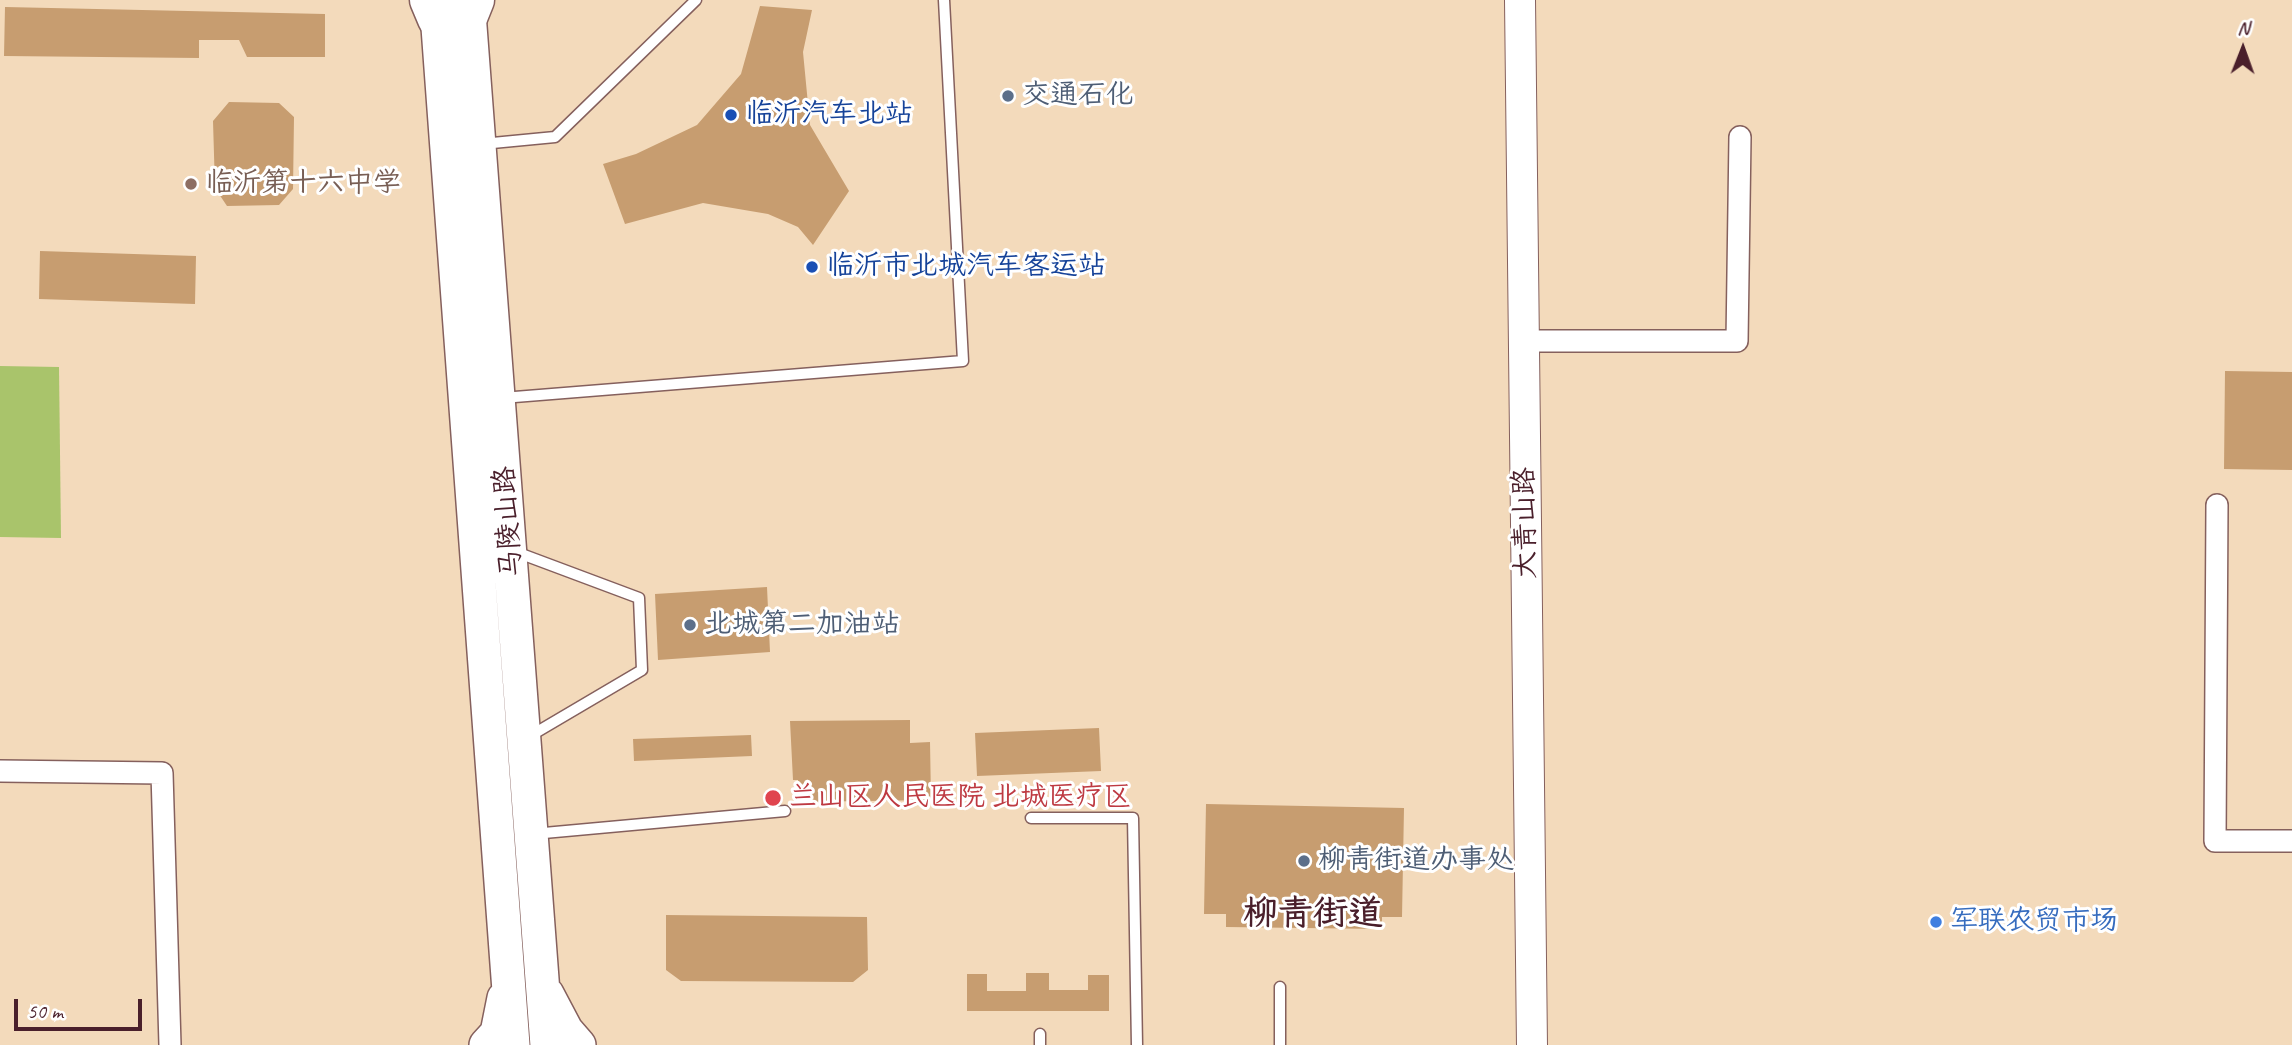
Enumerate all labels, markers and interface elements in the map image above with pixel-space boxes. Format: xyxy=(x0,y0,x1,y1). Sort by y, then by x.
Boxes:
north arrow xyxy=(2208,14,2278,84)
text: N xyxy=(2237,16,2249,40)
place label: 交通石化 xyxy=(1022,79,1134,113)
marker: 交通石化 xyxy=(1000,88,1016,104)
place label: 临沂汽车北站 xyxy=(745,98,913,132)
marker: 临沂汽车北站 xyxy=(723,107,739,123)
place label: 临沂第十六中学 xyxy=(205,167,401,201)
marker: 临沂第十六中学 xyxy=(183,176,199,192)
place label: 临沂市北城汽车客运站 xyxy=(826,250,1106,284)
marker: 临沂市北城汽车客运站 xyxy=(804,259,820,275)
street label: 马陵山路 xyxy=(488,465,530,579)
street label: 大青山路 xyxy=(1508,467,1544,579)
place label: 北城第二加油站 xyxy=(704,608,900,642)
marker: 北城第二加油站 xyxy=(682,617,698,633)
place label: 兰山区人民医院 北城医疗区 xyxy=(789,781,1132,815)
marker: 兰山区人民医院 北城医疗区 xyxy=(763,788,783,808)
place label: 柳青街道办事处 xyxy=(1318,844,1514,878)
marker: 柳青街道办事处 xyxy=(1296,853,1312,869)
district label: 柳青街道 xyxy=(1243,894,1383,936)
place label: 军联农贸市场 xyxy=(1950,905,2118,939)
marker: 军联农贸市场 xyxy=(1928,914,1944,930)
scale bar xyxy=(18,986,145,1030)
text: 50 m xyxy=(27,998,63,1024)

